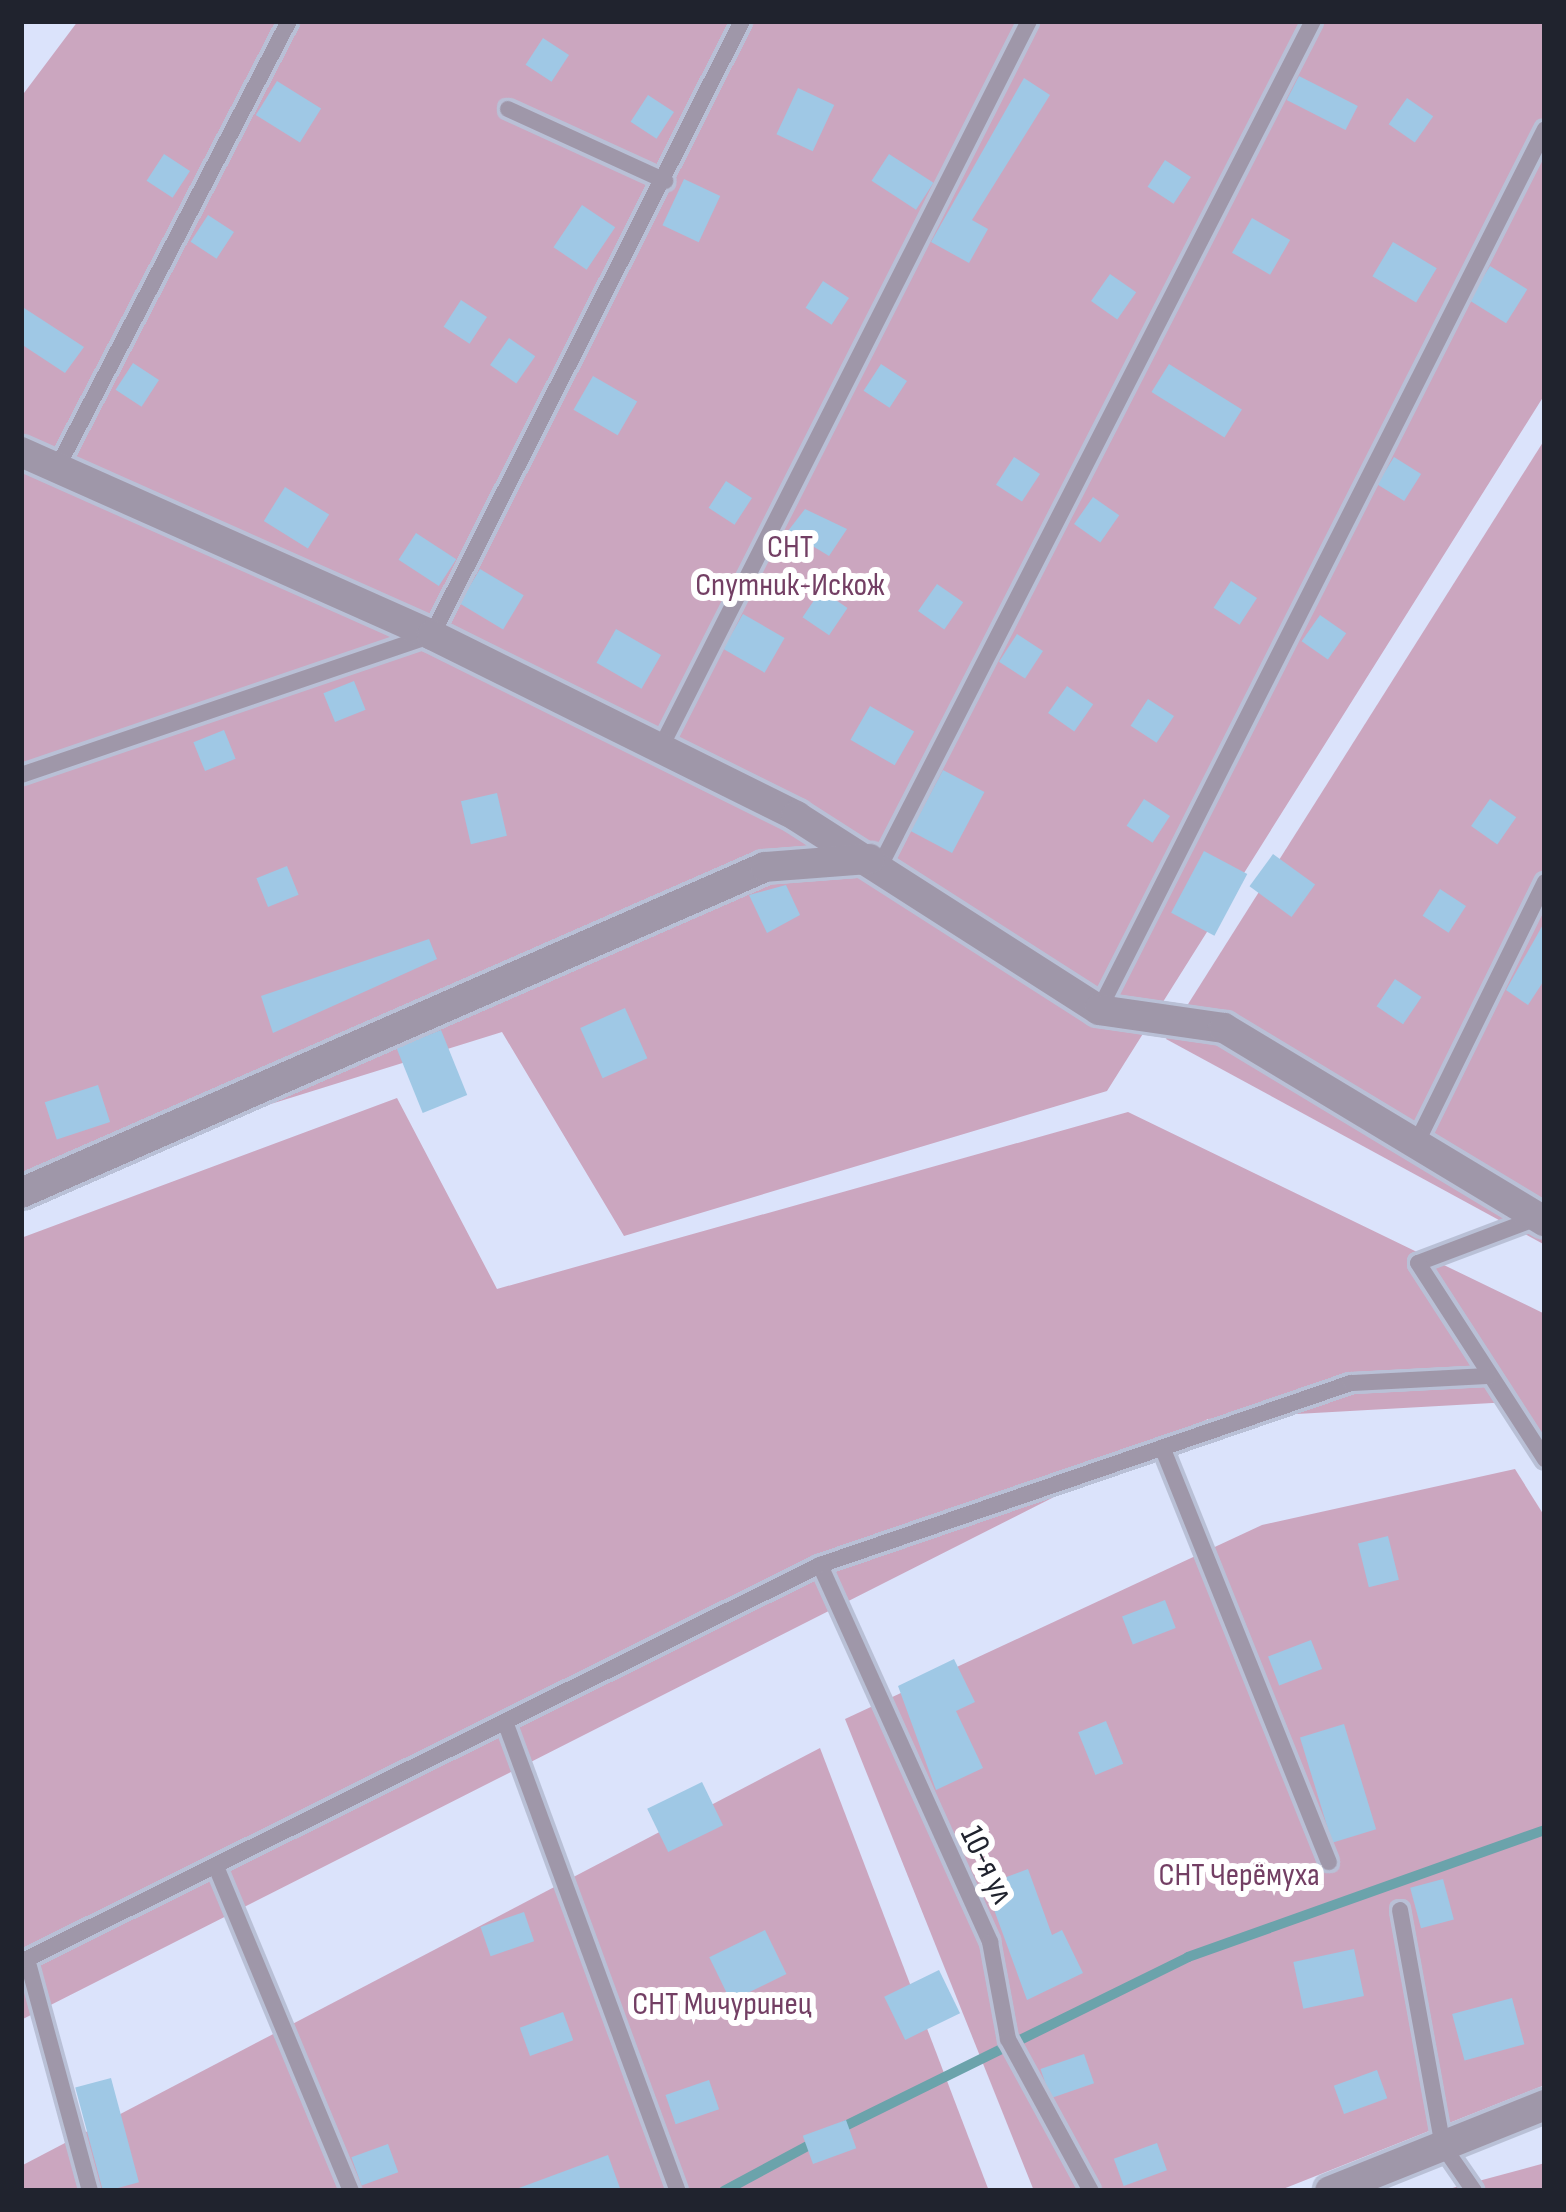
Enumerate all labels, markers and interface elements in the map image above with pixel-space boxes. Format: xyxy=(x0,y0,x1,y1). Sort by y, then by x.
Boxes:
park label: СНТ Спутник-Искож xyxy=(695,528,885,606)
street label: 10-я ул xyxy=(951,1820,1021,1910)
park label: СНТ Черёмуха xyxy=(1158,1856,1320,1896)
park label: СНТ Мичуринец xyxy=(632,1985,812,2025)

